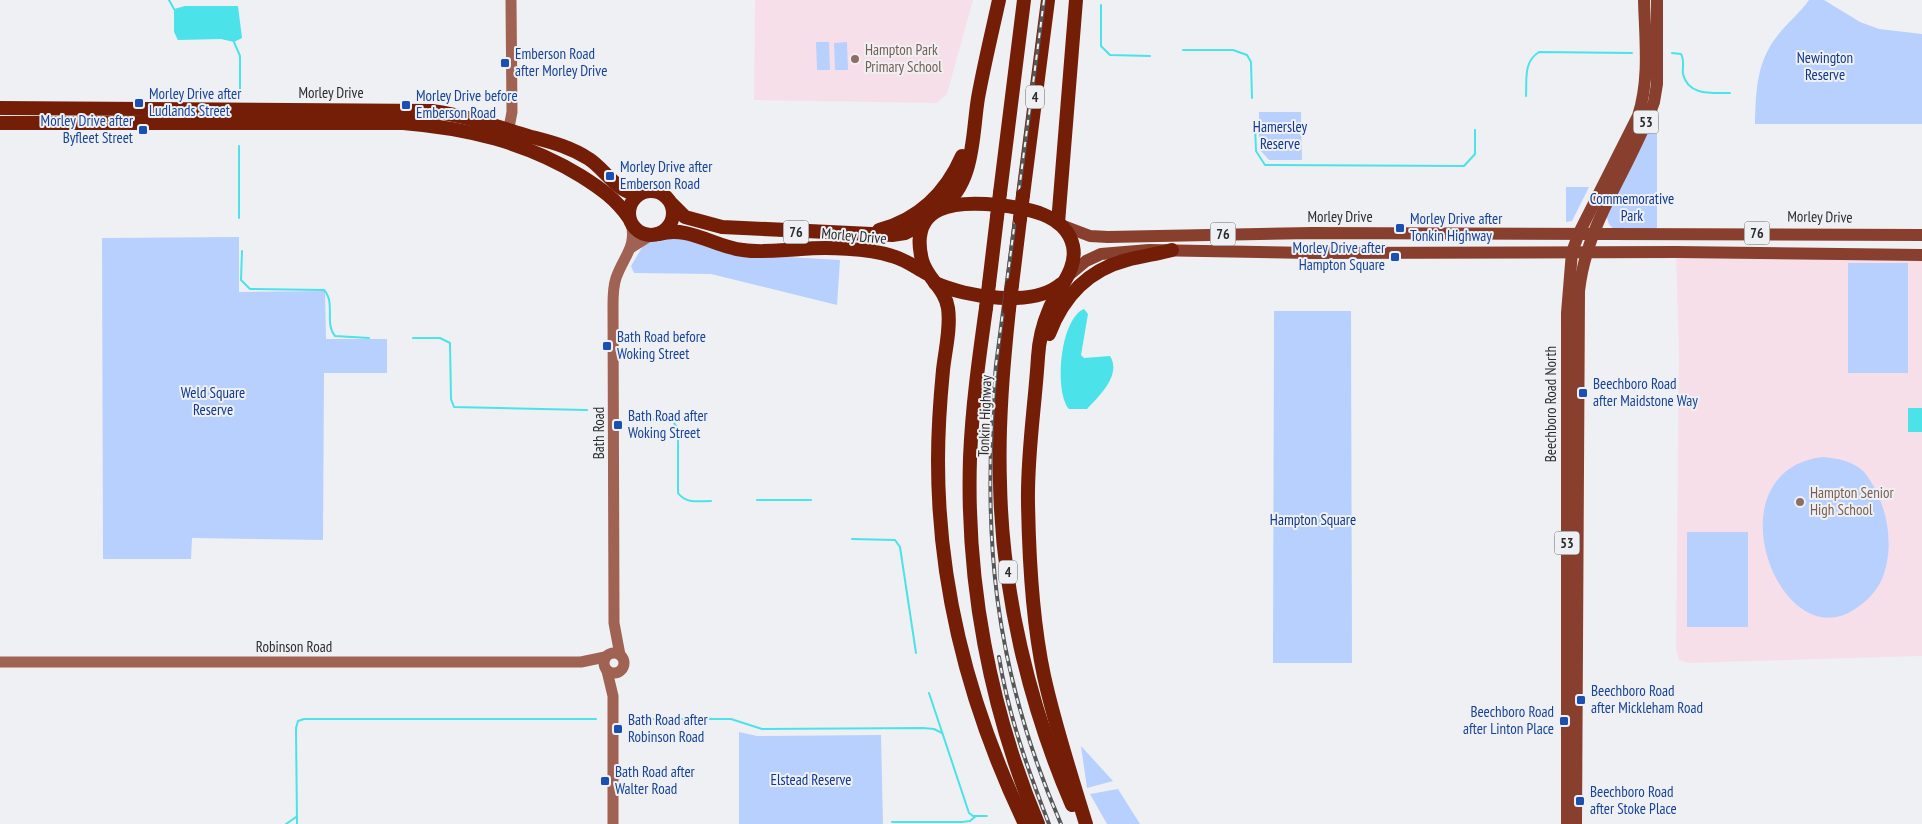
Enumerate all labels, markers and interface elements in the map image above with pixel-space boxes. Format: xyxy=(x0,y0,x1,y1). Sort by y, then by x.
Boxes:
place label: Hampton Park Primary School xyxy=(865,40,942,76)
place label: Emberson Road after Morley Drive xyxy=(515,44,607,80)
park label: Newington Reserve xyxy=(1797,48,1853,84)
marker: Hampton Park Primary School xyxy=(849,53,861,65)
marker: Emberson Road after Morley Drive xyxy=(499,57,511,69)
street label: Morley Drive xyxy=(298,83,364,102)
place label: Morley Drive after Ludlands Street xyxy=(149,84,242,120)
road number: 4 xyxy=(1026,85,1044,108)
place label: Morley Drive before Emberson Road xyxy=(416,86,518,122)
marker: Morley Drive after Ludlands Street xyxy=(133,97,145,109)
marker: Morley Drive before Emberson Road xyxy=(400,99,412,111)
road number: 53 xyxy=(1634,110,1658,134)
place label: Morley Drive after Byfleet Street xyxy=(41,111,134,147)
park label: Hamersley Reserve xyxy=(1253,117,1307,153)
marker: Morley Drive after Byfleet Street xyxy=(137,124,149,136)
place label: Morley Drive after Emberson Road xyxy=(620,157,713,193)
marker: Morley Drive after Emberson Road xyxy=(604,170,616,182)
park label: Commemorative Park xyxy=(1590,189,1674,225)
street label: Morley Drive xyxy=(1787,206,1853,227)
street label: Morley Drive xyxy=(1307,207,1373,226)
place label: Morley Drive after Tonkin Highway xyxy=(1410,209,1503,245)
road number: 76 xyxy=(784,220,808,243)
road number: 76 xyxy=(1210,222,1236,245)
marker: Morley Drive after Tonkin Highway xyxy=(1394,222,1406,234)
road number: 76 xyxy=(1744,222,1770,244)
street label: Morley Drive xyxy=(821,223,887,248)
place label: Morley Drive after Hampton Square xyxy=(1293,238,1386,274)
marker: Morley Drive after Hampton Square xyxy=(1389,251,1401,263)
place label: Bath Road before Woking Street xyxy=(617,327,706,363)
marker: Bath Road before Woking Street xyxy=(601,340,613,352)
street label: Beechboro Road North xyxy=(1541,346,1560,462)
street label: Tonkin Highway xyxy=(974,374,995,457)
place label: Beechboro Road after Maidstone Way xyxy=(1593,374,1698,410)
park label: Weld Square Reserve xyxy=(181,383,245,419)
marker: Beechboro Road after Maidstone Way xyxy=(1577,387,1589,399)
place label: Bath Road after Woking Street xyxy=(628,406,709,442)
street label: Bath Road xyxy=(589,407,608,459)
marker: Bath Road after Woking Street xyxy=(612,419,624,431)
place label: Hampton Senior High School xyxy=(1810,483,1895,519)
marker: Hampton Senior High School xyxy=(1794,496,1806,508)
park label: Hampton Square xyxy=(1270,510,1356,529)
road number: 53 xyxy=(1554,532,1580,554)
road number: 4 xyxy=(999,560,1017,584)
street label: Robinson Road xyxy=(256,637,332,656)
place label: Beechboro Road after Mickleham Road xyxy=(1591,681,1703,717)
marker: Beechboro Road after Mickleham Road xyxy=(1575,694,1587,706)
place label: Beechboro Road after Linton Place xyxy=(1463,702,1554,738)
place label: Bath Road after Robinson Road xyxy=(628,710,709,746)
marker: Beechboro Road after Linton Place xyxy=(1558,715,1570,727)
marker: Bath Road after Robinson Road xyxy=(612,723,624,735)
place label: Bath Road after Walter Road xyxy=(615,762,696,798)
park label: Elstead Reserve xyxy=(770,770,852,789)
marker: Bath Road after Walter Road xyxy=(599,775,611,787)
place label: Beechboro Road after Stoke Place xyxy=(1590,782,1677,818)
marker: Beechboro Road after Stoke Place xyxy=(1574,795,1586,807)

